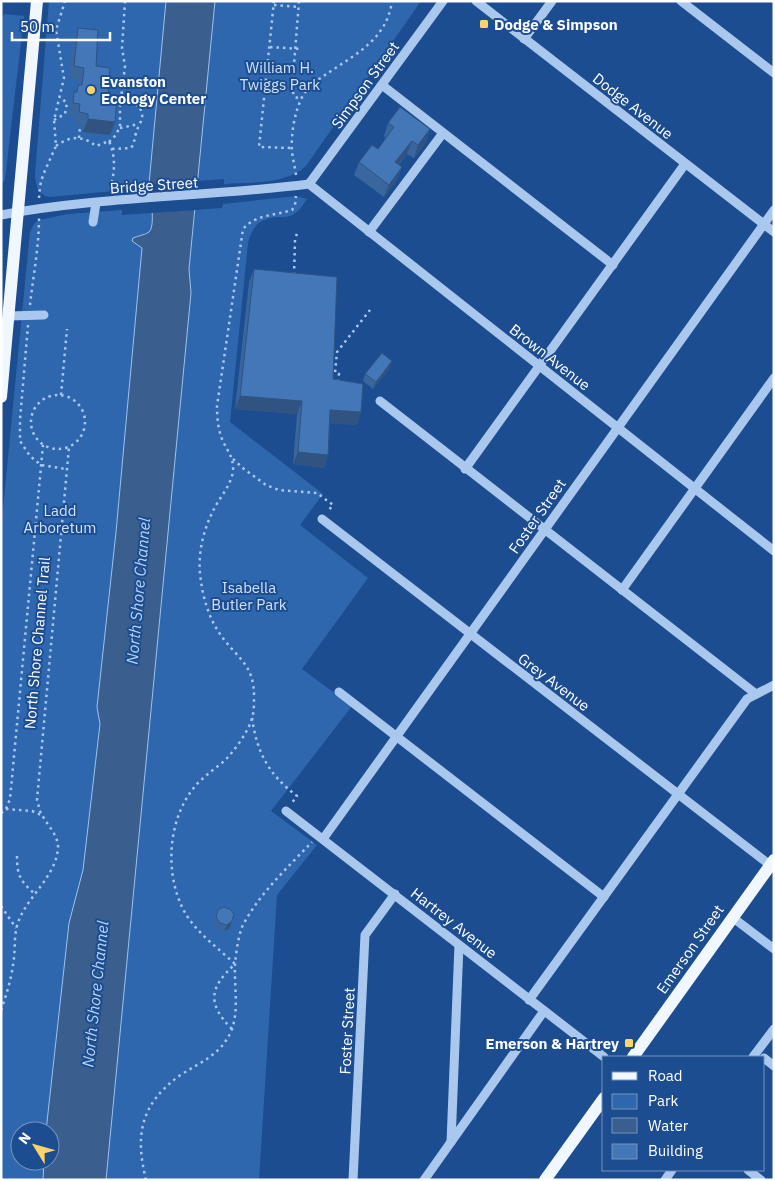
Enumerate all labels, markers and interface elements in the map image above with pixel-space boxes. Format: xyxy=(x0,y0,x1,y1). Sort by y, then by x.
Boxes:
scale bar xyxy=(12,10,110,42)
place label: Dodge & Simpson xyxy=(494,15,618,34)
text: 50 m xyxy=(20,17,55,36)
marker: Dodge & Simpson xyxy=(478,18,490,30)
street label: Simpson Street xyxy=(327,38,403,132)
park label: William H. Twiggs Park xyxy=(240,58,320,94)
street label: Dodge Avenue xyxy=(589,69,677,143)
place label: Evanston Ecology Center xyxy=(101,72,206,108)
marker: Evanston Ecology Center xyxy=(85,84,97,96)
street label: Bridge Street xyxy=(109,172,199,198)
street label: Brown Avenue xyxy=(506,320,594,394)
street label: Foster Street xyxy=(504,475,570,557)
park label: Ladd Arboretum xyxy=(24,501,96,537)
water label: North Shore Channel xyxy=(122,516,154,665)
street label: North Shore Channel Trail xyxy=(20,556,54,730)
park label: Isabella Butler Park xyxy=(211,578,287,614)
street label: Grey Avenue xyxy=(514,649,594,715)
street label: Hartrey Avenue xyxy=(407,883,501,963)
street label: Emerson Street xyxy=(652,901,728,997)
water label: North Shore Channel xyxy=(77,919,113,1068)
street label: Foster Street xyxy=(335,987,359,1075)
place label: Emerson & Hartrey xyxy=(486,1034,619,1053)
marker: Emerson & Hartrey xyxy=(623,1037,635,1049)
legend xyxy=(602,1056,765,1171)
text: Road xyxy=(648,1066,683,1085)
text: Park xyxy=(648,1091,678,1110)
text: Water xyxy=(648,1116,689,1135)
north arrow xyxy=(10,1121,60,1171)
text: N xyxy=(14,1129,35,1148)
text: Building xyxy=(648,1141,703,1160)

